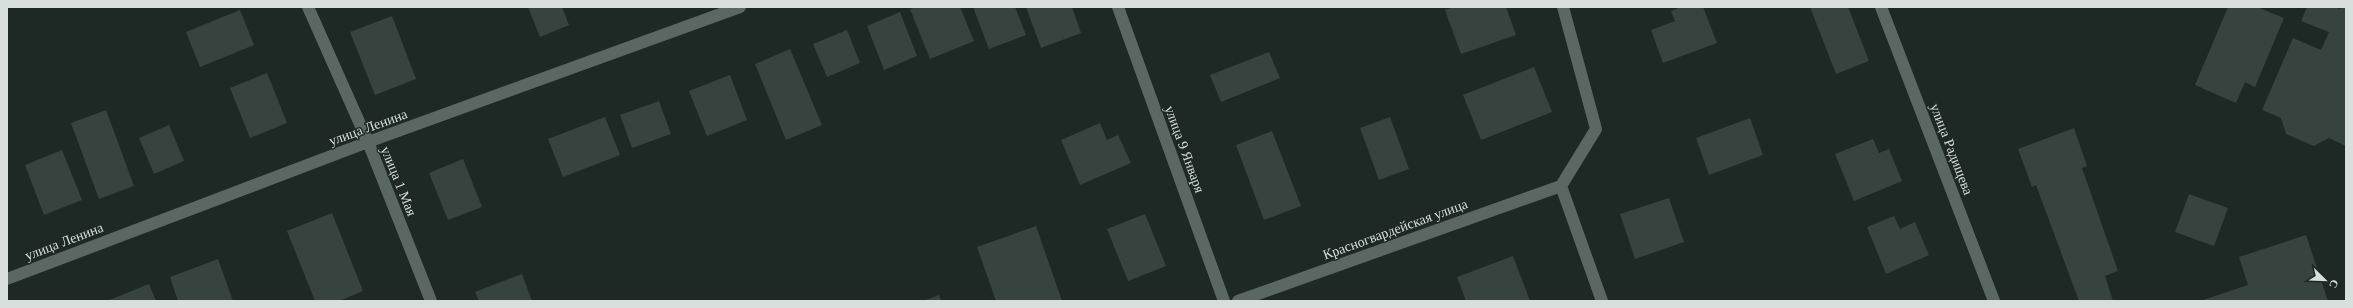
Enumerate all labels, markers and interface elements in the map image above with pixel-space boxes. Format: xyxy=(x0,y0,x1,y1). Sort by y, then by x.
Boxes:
street label: улица Радищева xyxy=(1927,102,1976,198)
street label: улица 9 Января xyxy=(1162,104,1207,195)
street label: улица Ленина xyxy=(327,106,410,149)
street label: улица 1 Мая xyxy=(378,144,419,219)
street label: Красногвардейская улица xyxy=(1321,196,1470,263)
street label: улица Ленина xyxy=(23,219,106,263)
north arrow xyxy=(2305,260,2345,300)
text: С xyxy=(2327,278,2341,290)

